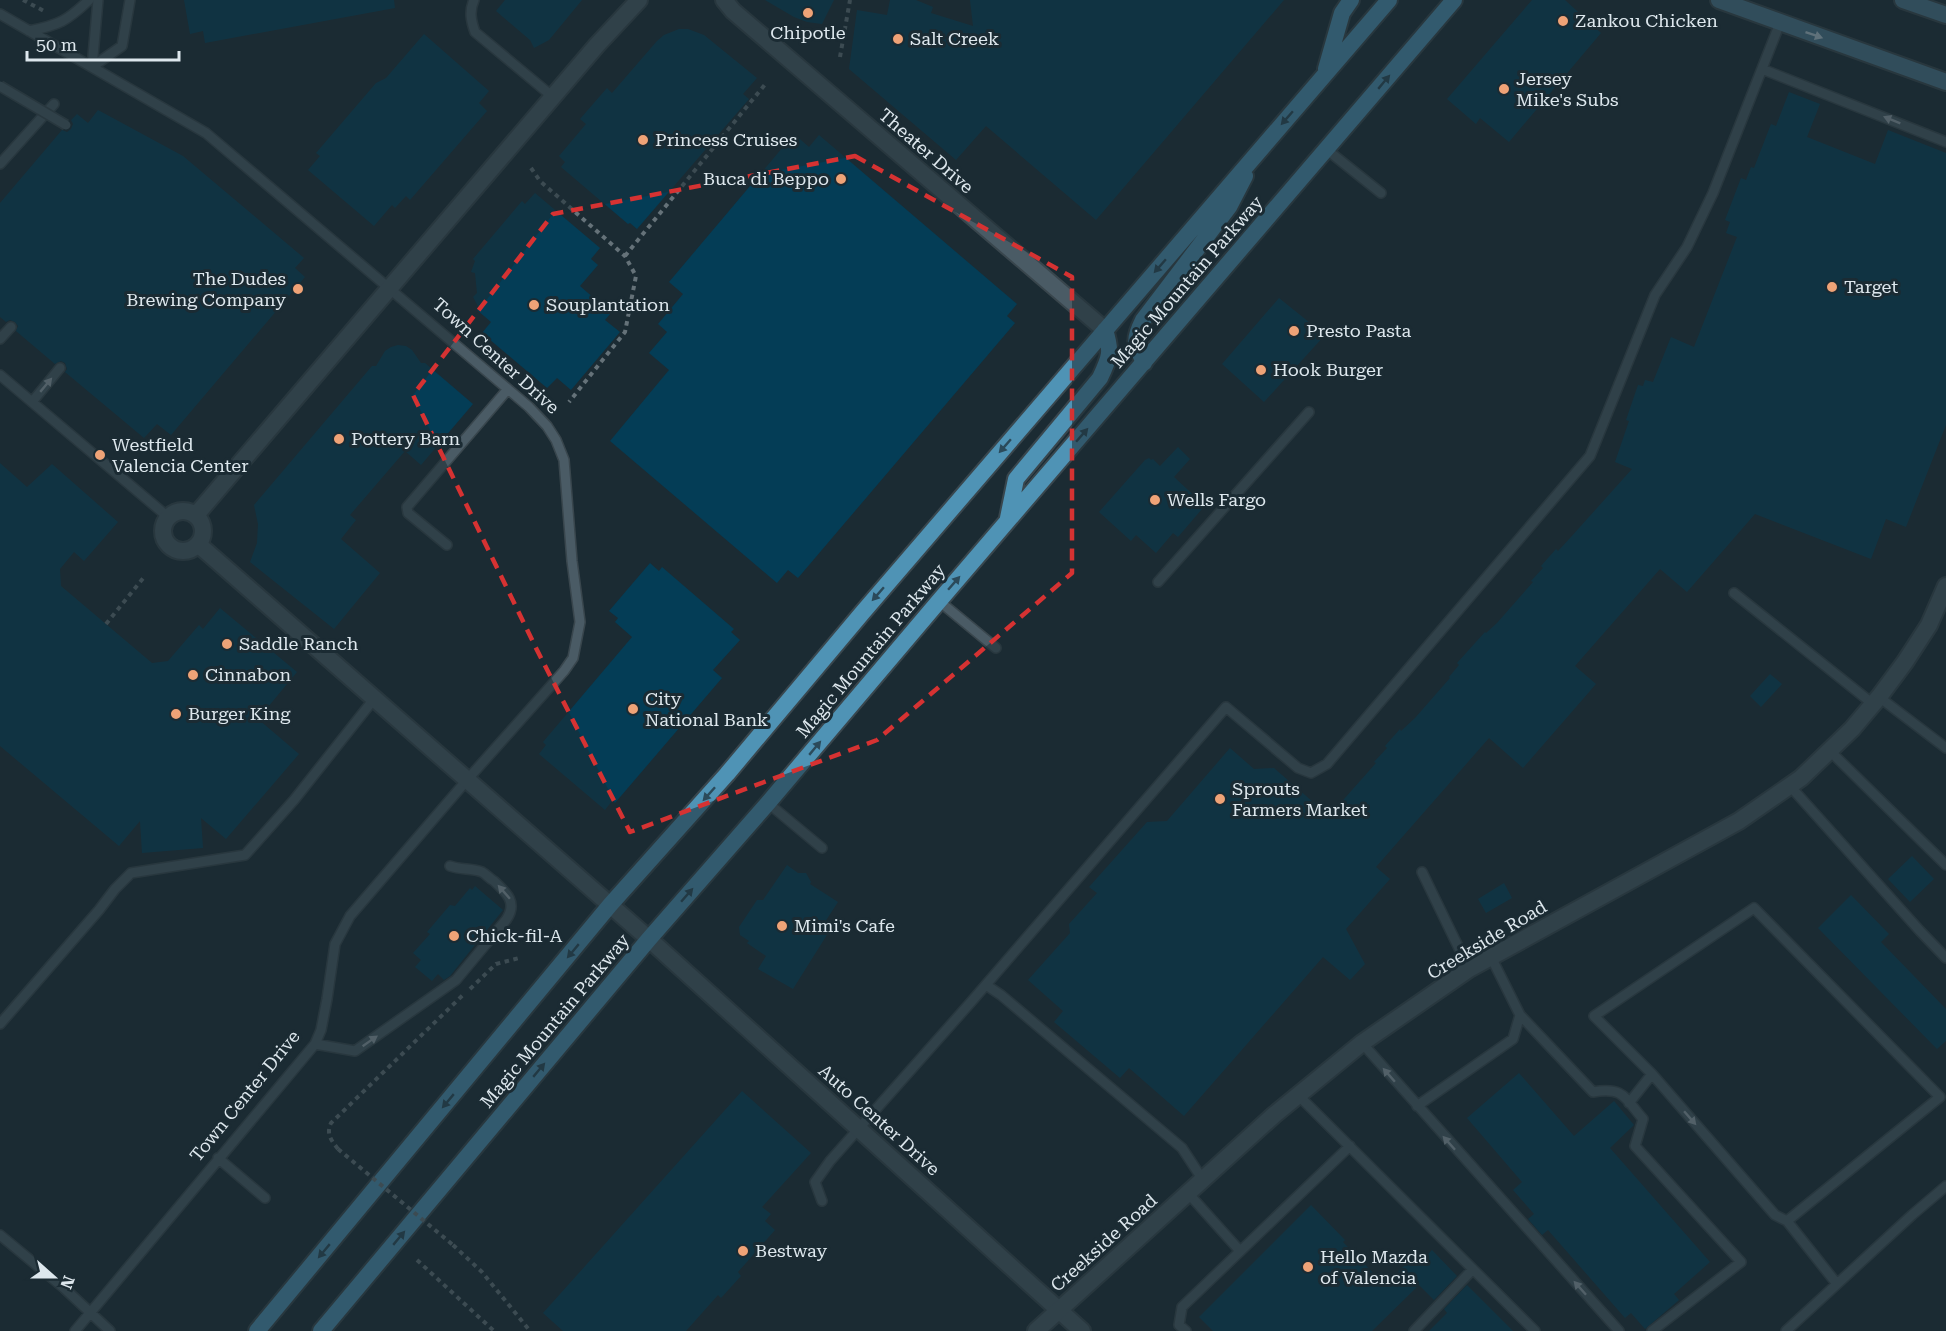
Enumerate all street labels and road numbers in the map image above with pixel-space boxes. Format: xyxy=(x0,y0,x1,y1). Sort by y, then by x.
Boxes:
street label: Theater Drive xyxy=(875,104,978,197)
street label: Magic Mountain Parkway xyxy=(1106,191,1267,372)
street label: Town Center Drive xyxy=(429,293,564,418)
street label: Magic Mountain Parkway xyxy=(792,559,950,742)
street label: Creekside Road xyxy=(1423,895,1551,983)
street label: Magic Mountain Parkway xyxy=(476,929,634,1112)
street label: Town Center Drive xyxy=(185,1026,304,1165)
street label: Auto Center Drive xyxy=(814,1060,944,1180)
street label: Creekside Road xyxy=(1046,1189,1161,1296)

